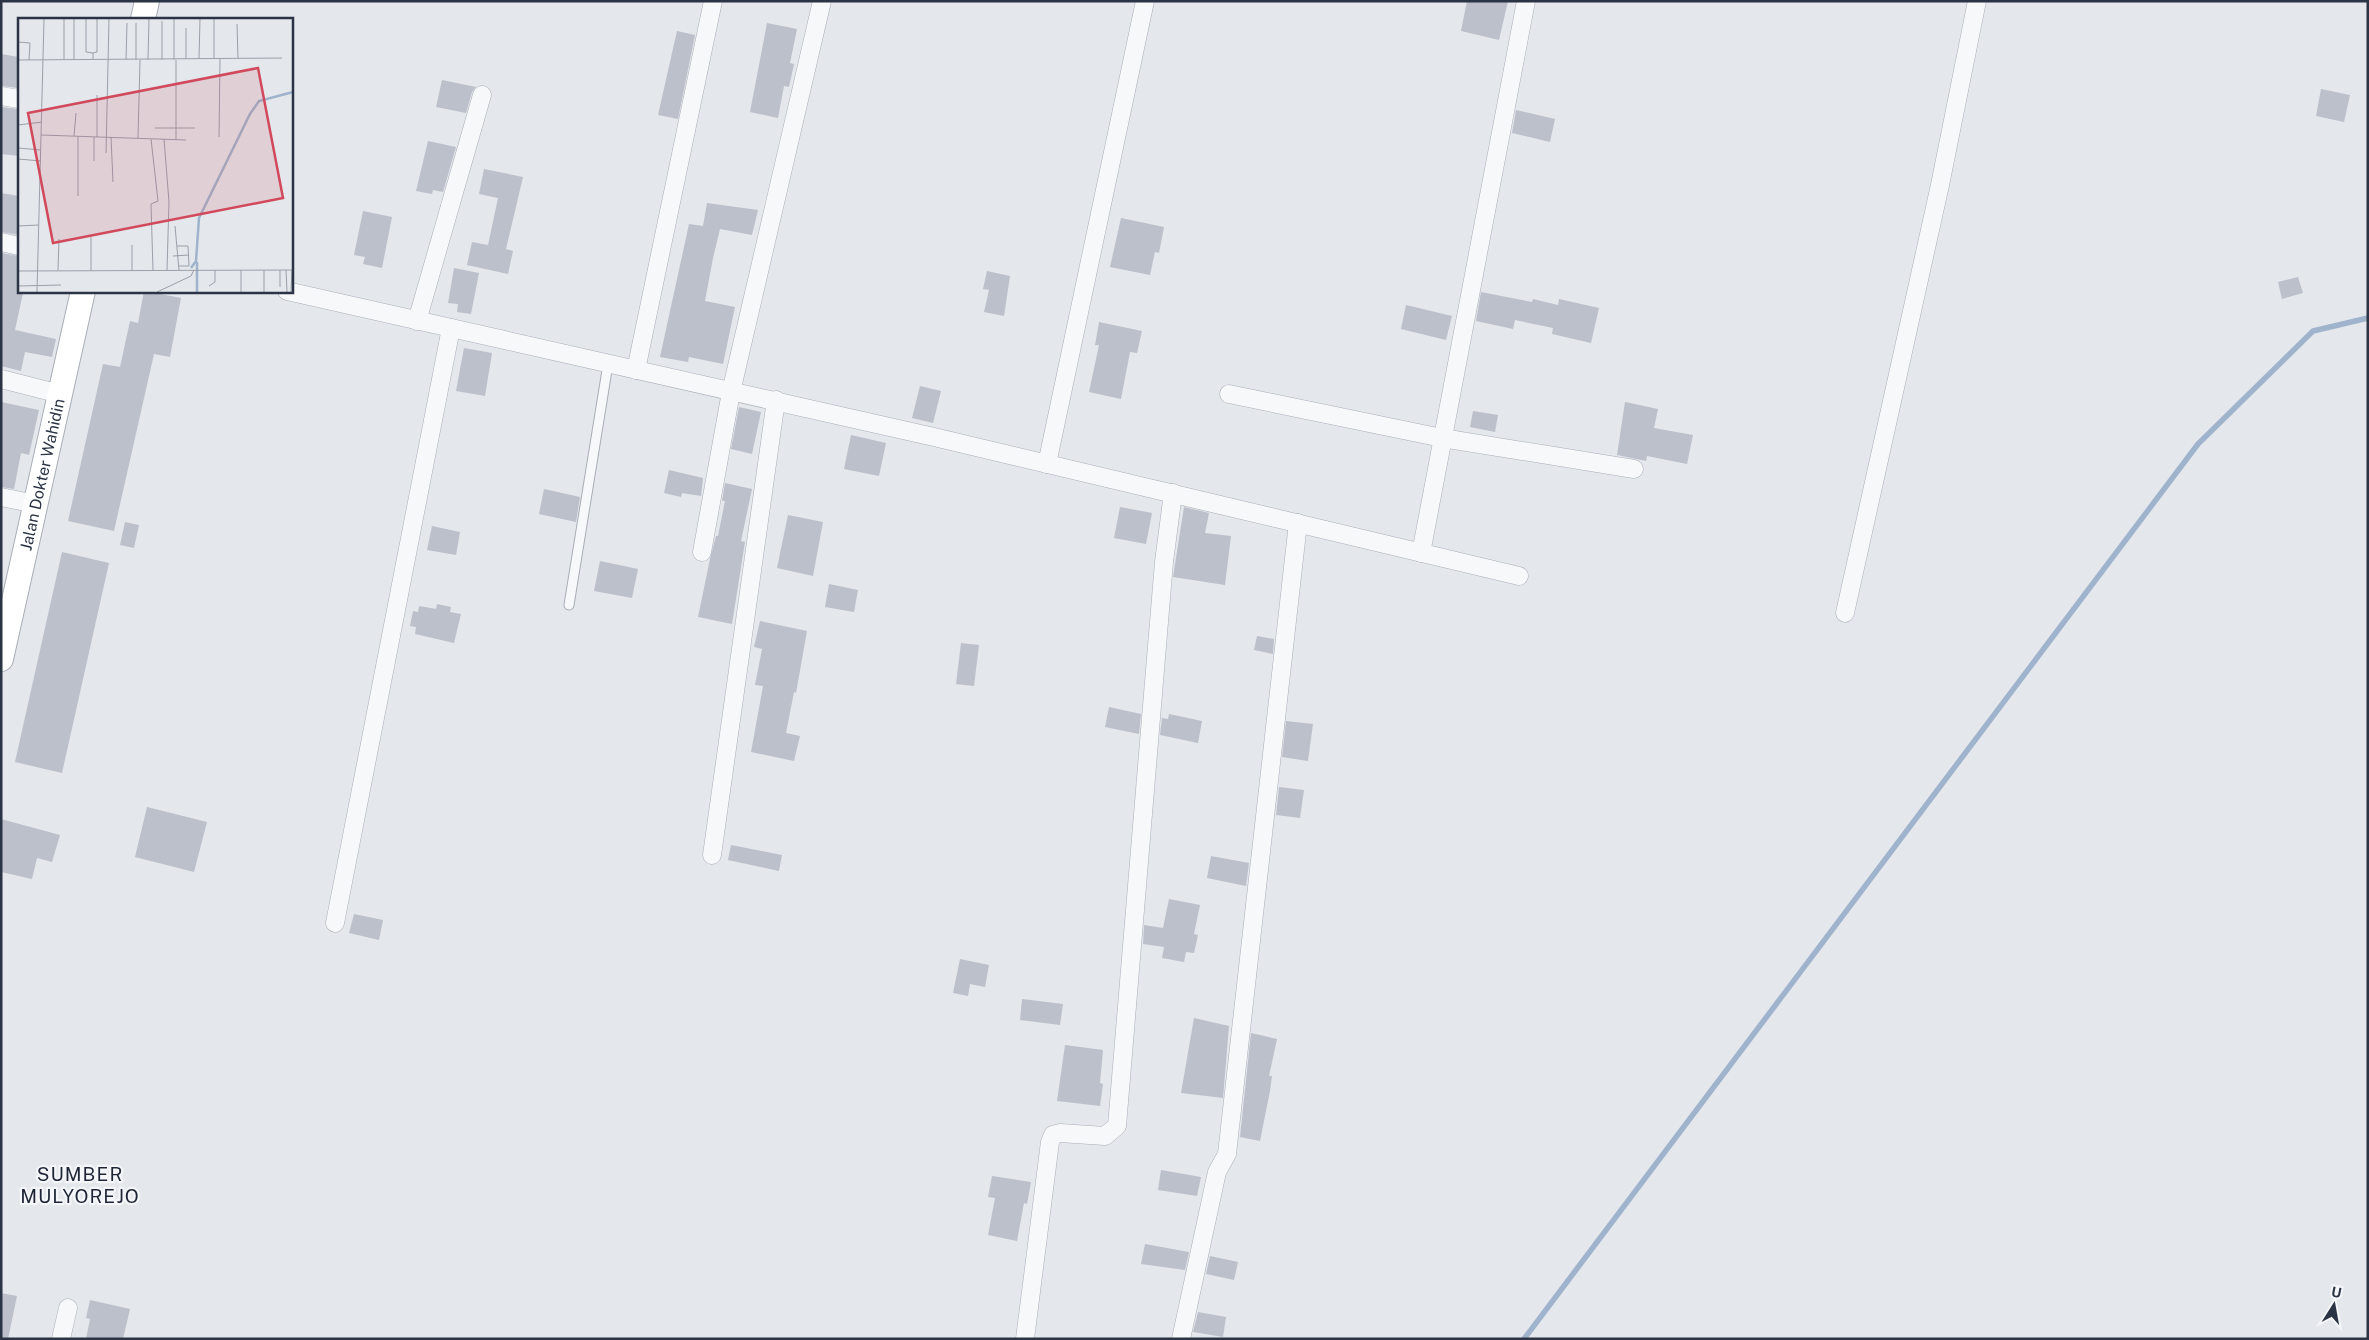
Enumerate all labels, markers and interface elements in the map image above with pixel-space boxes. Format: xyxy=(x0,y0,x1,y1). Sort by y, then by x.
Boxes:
inset map xyxy=(18,18,292,292)
street label: Jalan Dokter Wahidin xyxy=(16,397,69,552)
district label: SUMBER MULYOREJO xyxy=(20,1163,140,1207)
north arrow xyxy=(2309,1280,2359,1330)
text: U xyxy=(2330,1283,2343,1301)

